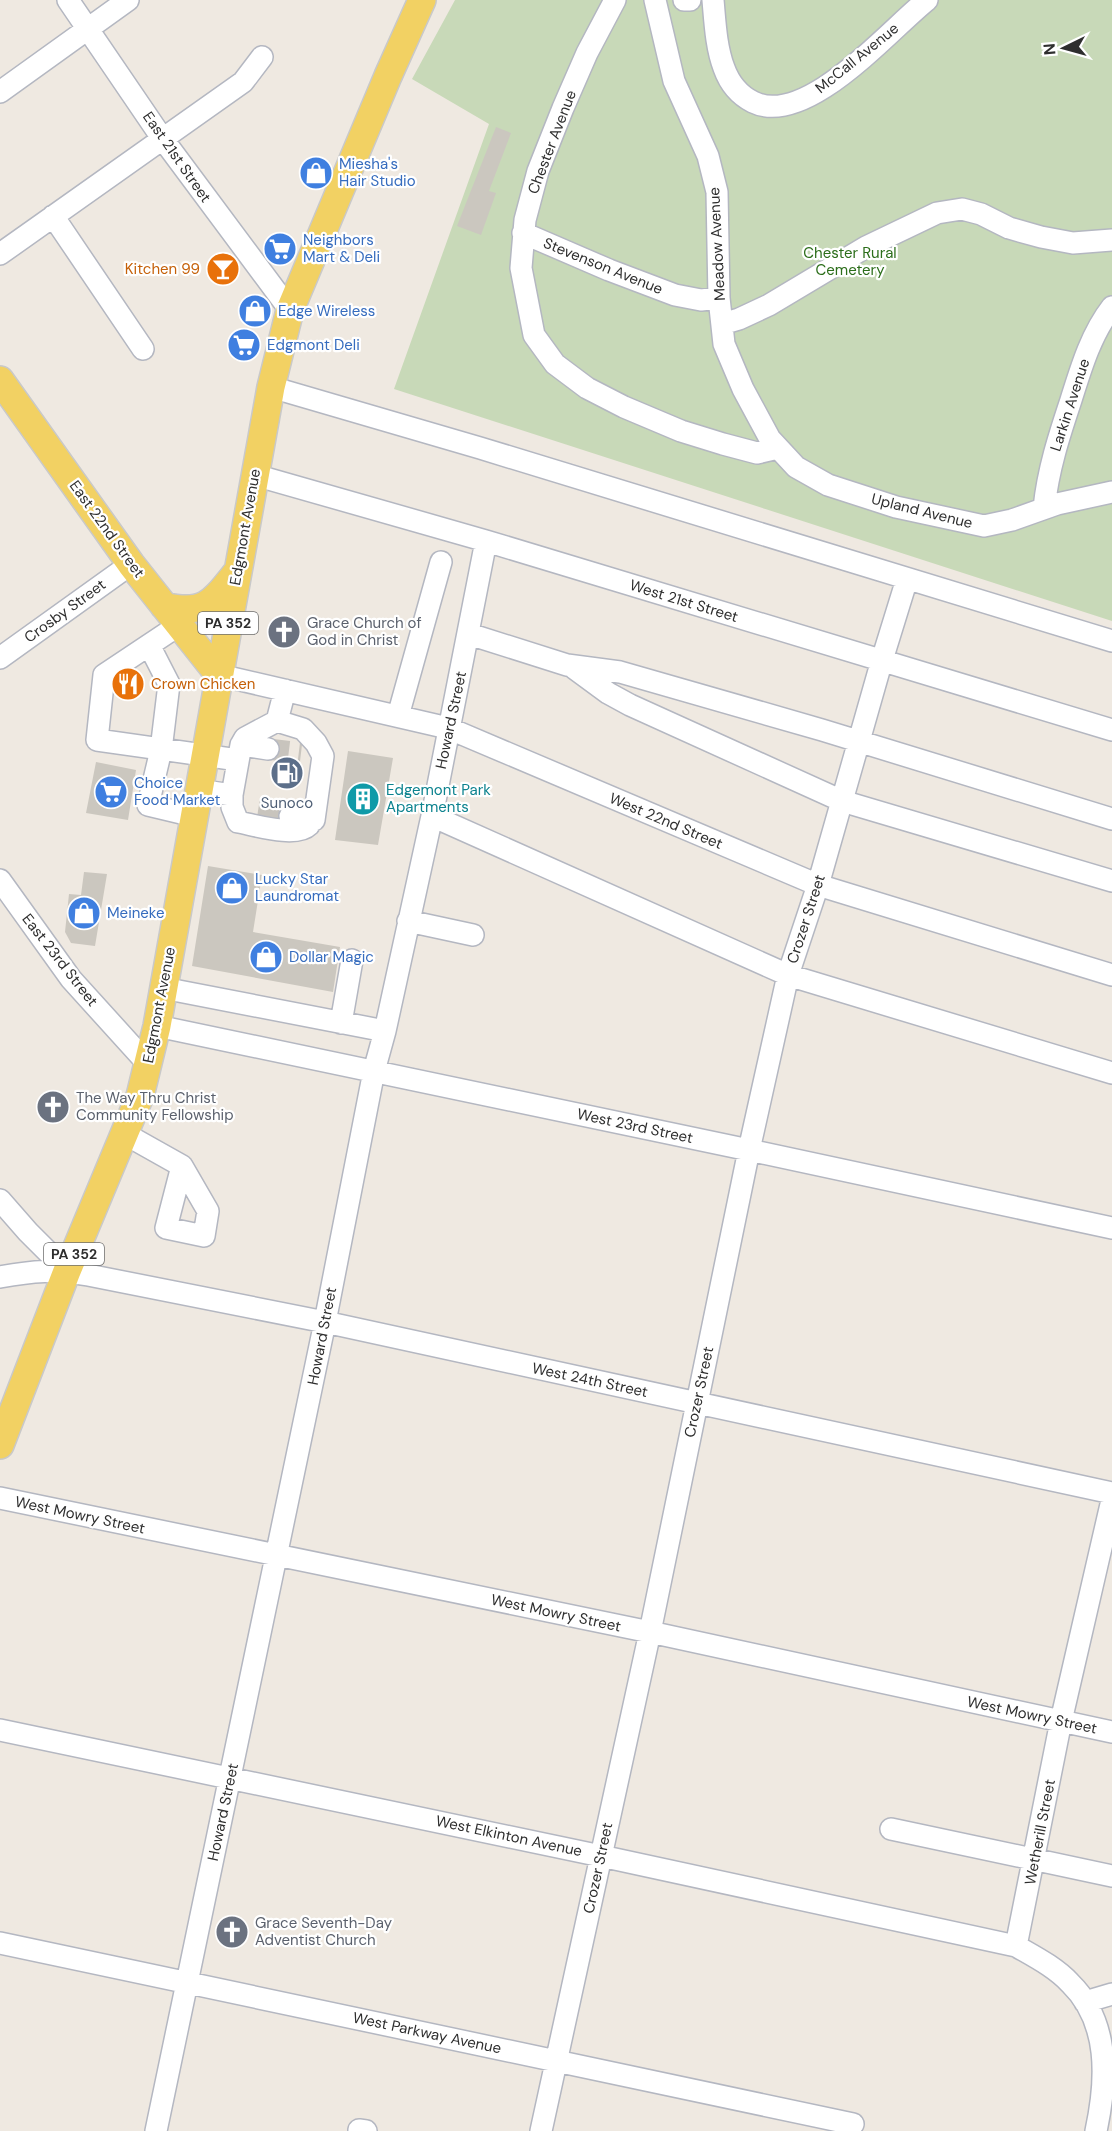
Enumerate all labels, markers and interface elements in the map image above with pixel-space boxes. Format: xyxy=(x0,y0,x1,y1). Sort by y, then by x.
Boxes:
street label: McCall Avenue xyxy=(811,18,903,98)
north arrow xyxy=(1034,18,1094,78)
text: N xyxy=(1039,43,1061,56)
street label: Chester Avenue xyxy=(523,87,581,197)
street label: East 21st Street xyxy=(138,108,216,206)
place label: Miesha's Hair Studio xyxy=(339,154,416,191)
shop icon: Miesha's Hair Studio xyxy=(298,155,334,191)
street label: Meadow Avenue xyxy=(704,187,730,301)
place label: Neighbors Mart & Deli xyxy=(303,230,380,267)
supermarket icon: Neighbors Mart & Deli xyxy=(262,231,298,267)
street label: Stevenson Avenue xyxy=(540,233,666,299)
park label: Chester Rural Cemetery xyxy=(803,243,897,280)
bar icon: Kitchen 99 xyxy=(205,251,241,287)
place label: Kitchen 99 xyxy=(125,259,200,279)
shop icon: Edge Wireless xyxy=(237,293,273,329)
place label: Edge Wireless xyxy=(278,301,375,321)
supermarket icon: Edgmont Deli xyxy=(226,327,262,363)
place label: Edgmont Deli xyxy=(267,335,360,355)
street label: Larkin Avenue xyxy=(1046,356,1094,454)
street label: Edgmont Avenue xyxy=(225,467,265,587)
street label: East 22nd Street xyxy=(65,476,149,582)
street label: Upland Avenue xyxy=(869,489,975,533)
street label: Crosby Street xyxy=(20,575,110,647)
street label: West 21st Street xyxy=(627,575,741,627)
road number: PA 352 xyxy=(198,612,258,634)
place label: Grace Church of God in Christ xyxy=(307,613,422,650)
church icon: Grace Church of God in Christ xyxy=(266,614,302,650)
restaurant icon: Crown Chicken xyxy=(110,666,146,702)
street label: Howard Street xyxy=(431,669,471,771)
place label: Crown Chicken xyxy=(151,674,255,694)
fuel station icon: Sunoco xyxy=(269,755,305,791)
place label: Choice Food Market xyxy=(134,773,221,810)
supermarket icon: Choice Food Market xyxy=(93,774,129,810)
place label: Edgemont Park Apartments xyxy=(386,780,491,817)
building icon: Edgemont Park Apartments xyxy=(345,781,381,817)
street label: West 22nd Street xyxy=(606,788,726,854)
place label: Sunoco xyxy=(261,793,313,813)
place label: Lucky Star Laundromat xyxy=(255,869,339,906)
shop icon: Lucky Star Laundromat xyxy=(214,870,250,906)
street label: Crozer Street xyxy=(782,872,830,966)
shop icon: Meineke xyxy=(66,895,102,931)
place label: Meineke xyxy=(107,903,164,923)
street label: East 23rd Street xyxy=(18,910,103,1011)
shop icon: Dollar Magic xyxy=(248,939,284,975)
street label: Edgmont Avenue xyxy=(138,945,180,1065)
place label: Dollar Magic xyxy=(289,947,374,967)
place label: The Way Thru Christ Community Fellowship xyxy=(76,1088,234,1125)
church icon: The Way Thru Christ Community Fellowship xyxy=(35,1089,71,1125)
street label: West 23rd Street xyxy=(575,1104,695,1148)
road number: PA 352 xyxy=(44,1243,104,1265)
street label: Howard Street xyxy=(303,1285,341,1387)
street label: Crozer Street xyxy=(680,1345,718,1439)
street label: West 24th Street xyxy=(530,1358,650,1402)
street label: West Mowry Street xyxy=(13,1491,147,1539)
street label: West Mowry Street xyxy=(489,1589,623,1637)
street label: West Mowry Street xyxy=(965,1691,1099,1739)
street label: Howard Street xyxy=(203,1761,243,1863)
street label: Wetherill Street xyxy=(1020,1777,1060,1887)
street label: West Elkinton Avenue xyxy=(434,1811,584,1861)
street label: Crozer Street xyxy=(579,1821,617,1915)
place label: Grace Seventh-Day Adventist Church xyxy=(255,1913,393,1950)
church icon: Grace Seventh-Day Adventist Church xyxy=(214,1914,250,1950)
street label: West Parkway Avenue xyxy=(351,2007,503,2059)

